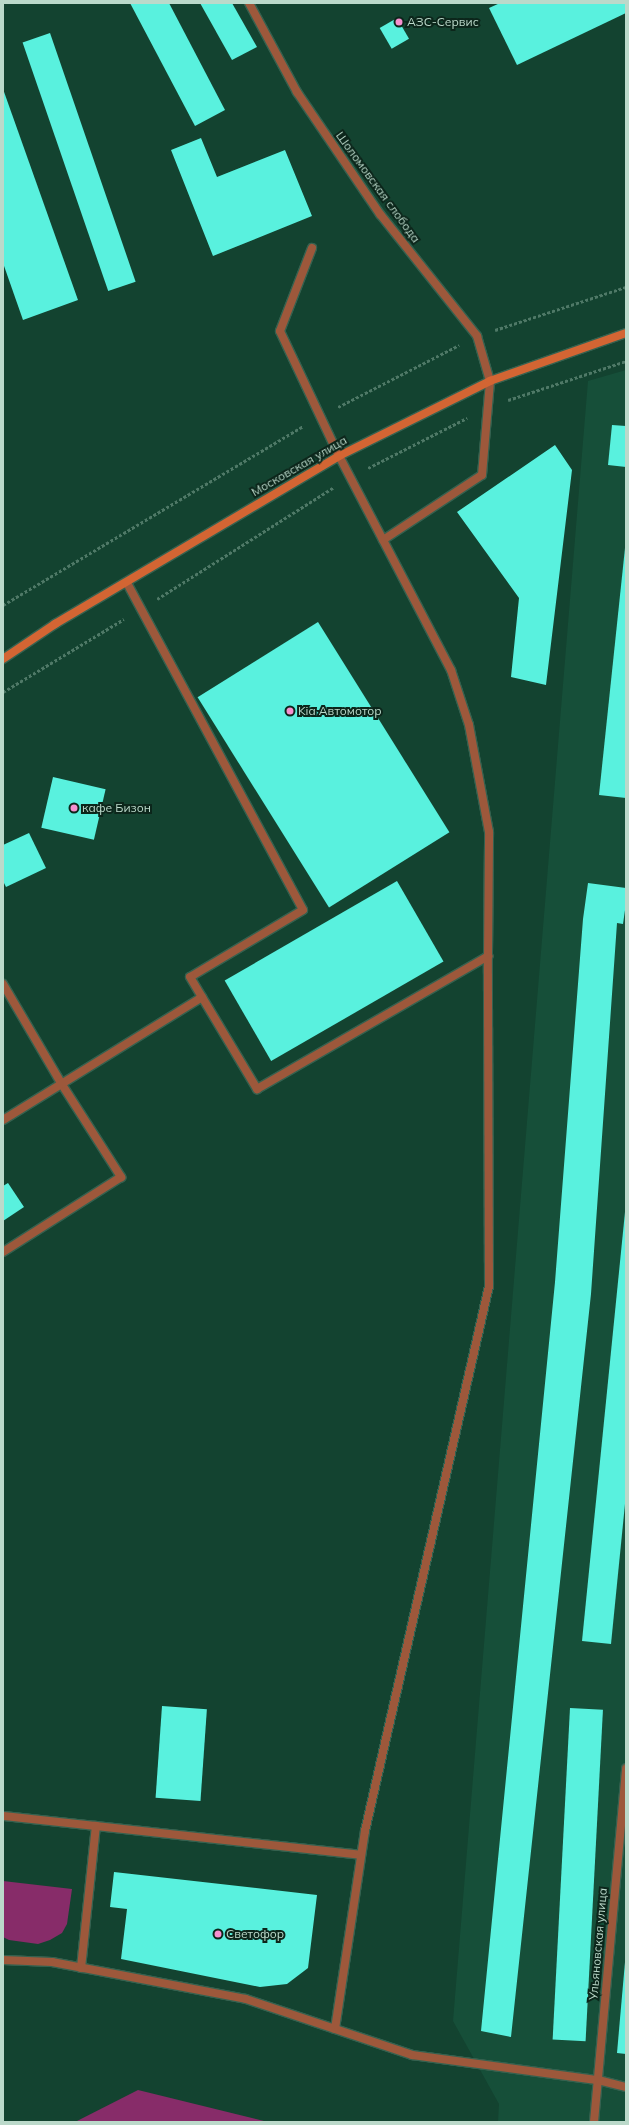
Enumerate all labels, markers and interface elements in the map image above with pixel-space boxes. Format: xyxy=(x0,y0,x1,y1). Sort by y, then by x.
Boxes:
place label: АЗС-Сервис xyxy=(407,15,479,29)
marker: АЗС-Сервис xyxy=(394,17,404,27)
street label: Шоломовская слобода xyxy=(333,129,423,245)
street label: Московская улица xyxy=(249,433,349,499)
place label: Kia Автомотор xyxy=(298,704,382,718)
marker: Kia Автомотор xyxy=(285,706,295,716)
place label: кафе Бизон xyxy=(82,801,151,815)
marker: кафе Бизон xyxy=(69,803,79,813)
street label: Ульяновская улица xyxy=(586,1887,610,2001)
place label: Светофор xyxy=(226,1927,284,1941)
marker: Светофор xyxy=(213,1929,223,1939)

